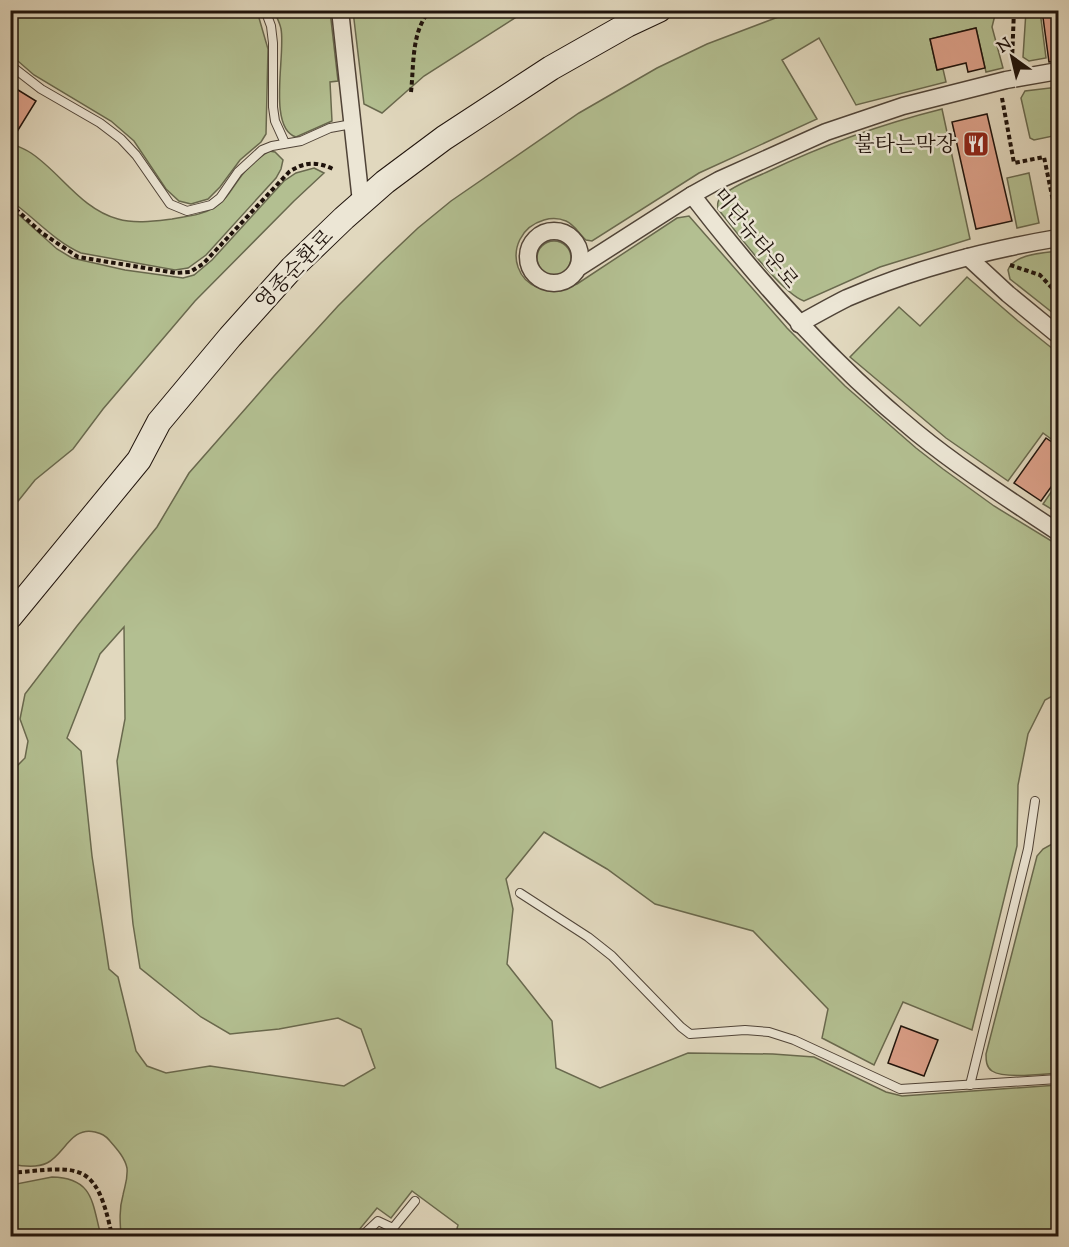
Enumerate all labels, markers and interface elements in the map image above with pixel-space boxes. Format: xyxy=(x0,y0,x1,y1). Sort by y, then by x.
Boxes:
north arrow xyxy=(982,27,1042,87)
text: N xyxy=(993,33,1017,60)
restaurant icon: 불타는막장 xyxy=(961,129,991,159)
place label: 불타는막장 xyxy=(855,131,957,161)
street label: 미단뉴타운로 xyxy=(704,183,804,296)
street label: 영종순환로 xyxy=(249,223,341,317)

